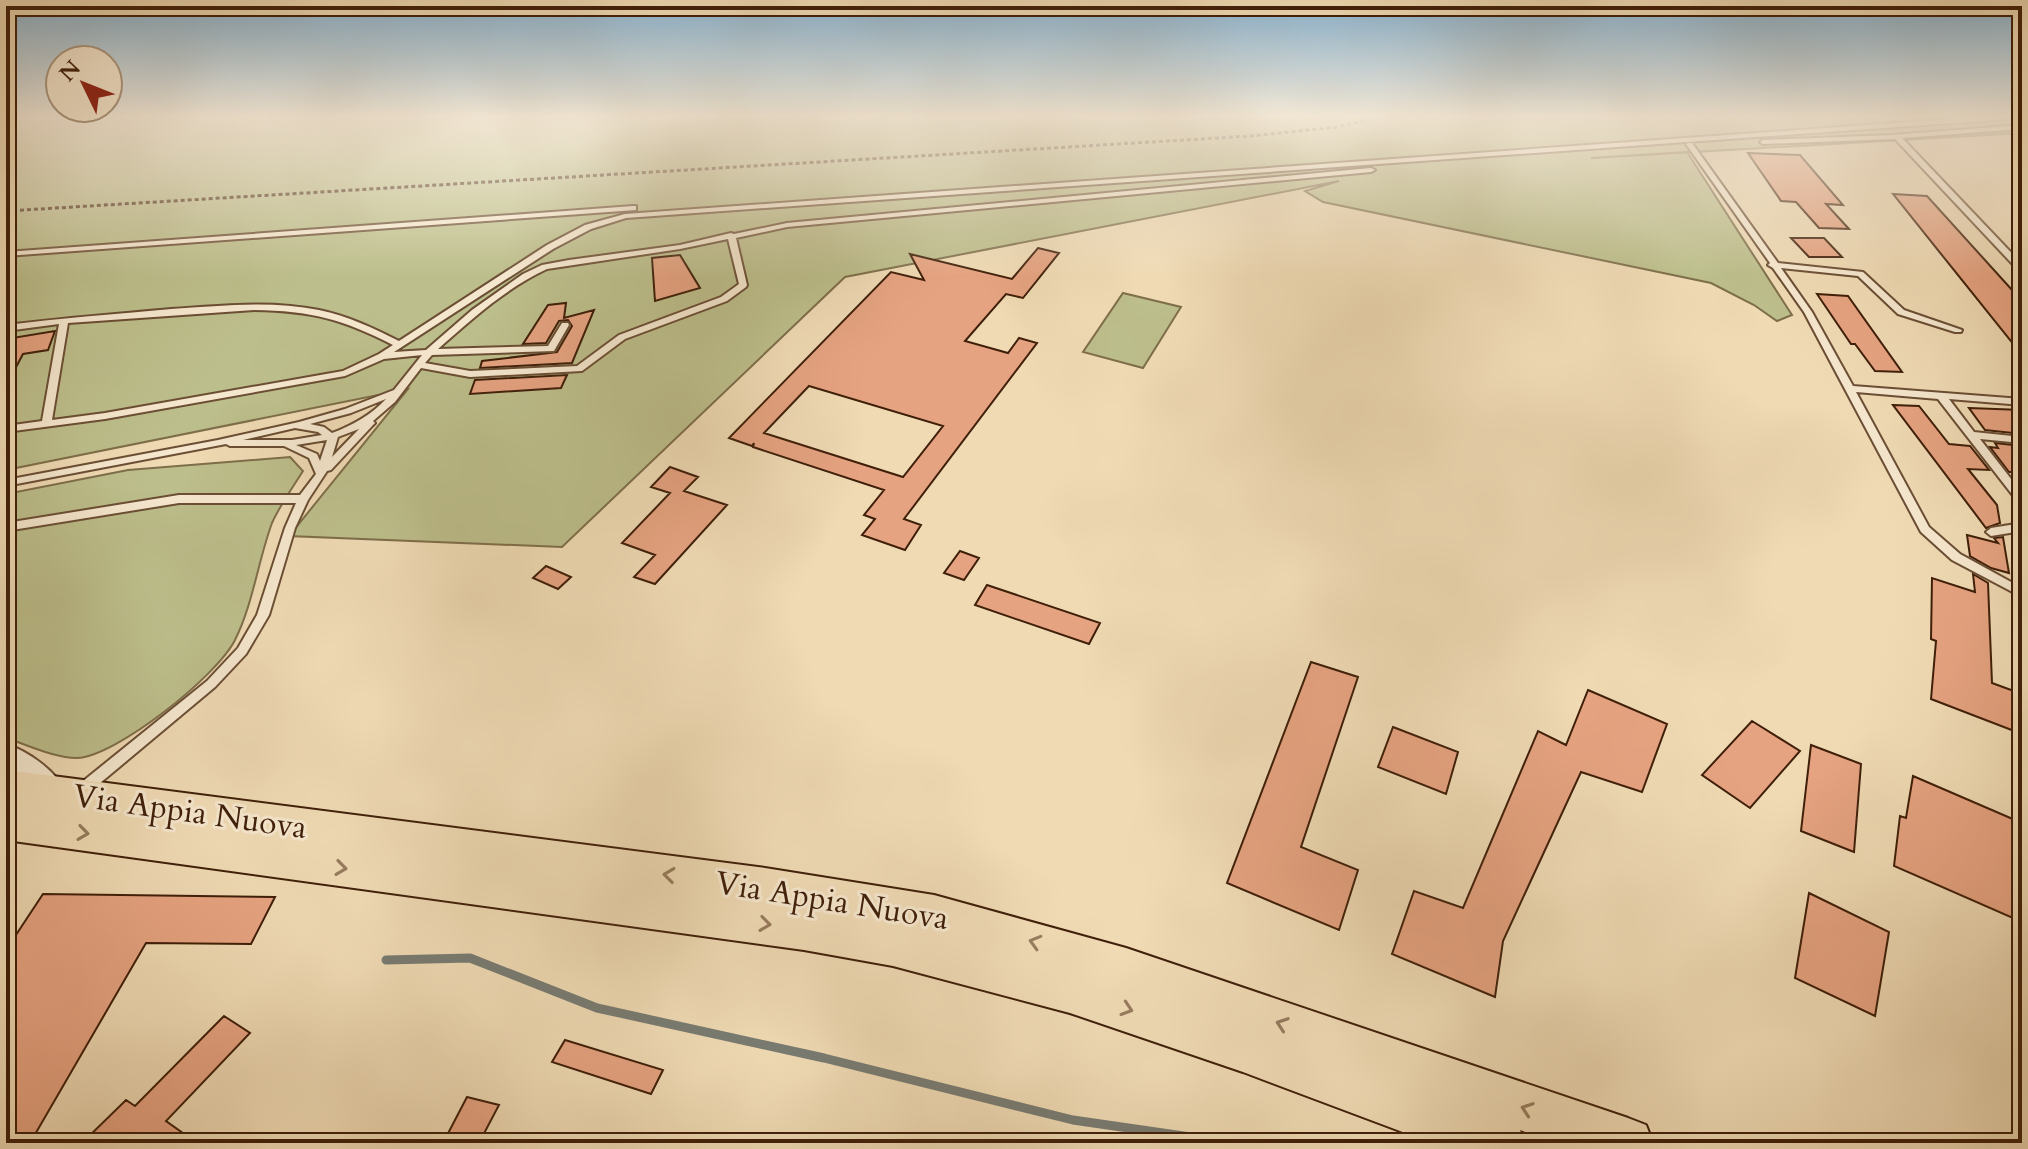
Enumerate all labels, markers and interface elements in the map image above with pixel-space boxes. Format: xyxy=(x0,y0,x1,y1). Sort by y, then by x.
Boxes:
north arrow xyxy=(44,44,124,124)
text: N xyxy=(53,54,88,88)
street label: Via Appia Nuova xyxy=(70,774,310,850)
one-way arrow xyxy=(76,824,90,841)
one-way arrow xyxy=(334,859,348,876)
street label: Via Appia Nuova xyxy=(712,861,952,941)
one-way arrow xyxy=(662,867,676,884)
one-way arrow xyxy=(758,915,772,932)
one-way arrow xyxy=(1028,935,1042,951)
one-way arrow xyxy=(1119,1000,1133,1016)
one-way arrow xyxy=(1275,1017,1289,1033)
one-way arrow xyxy=(1521,1102,1535,1118)

